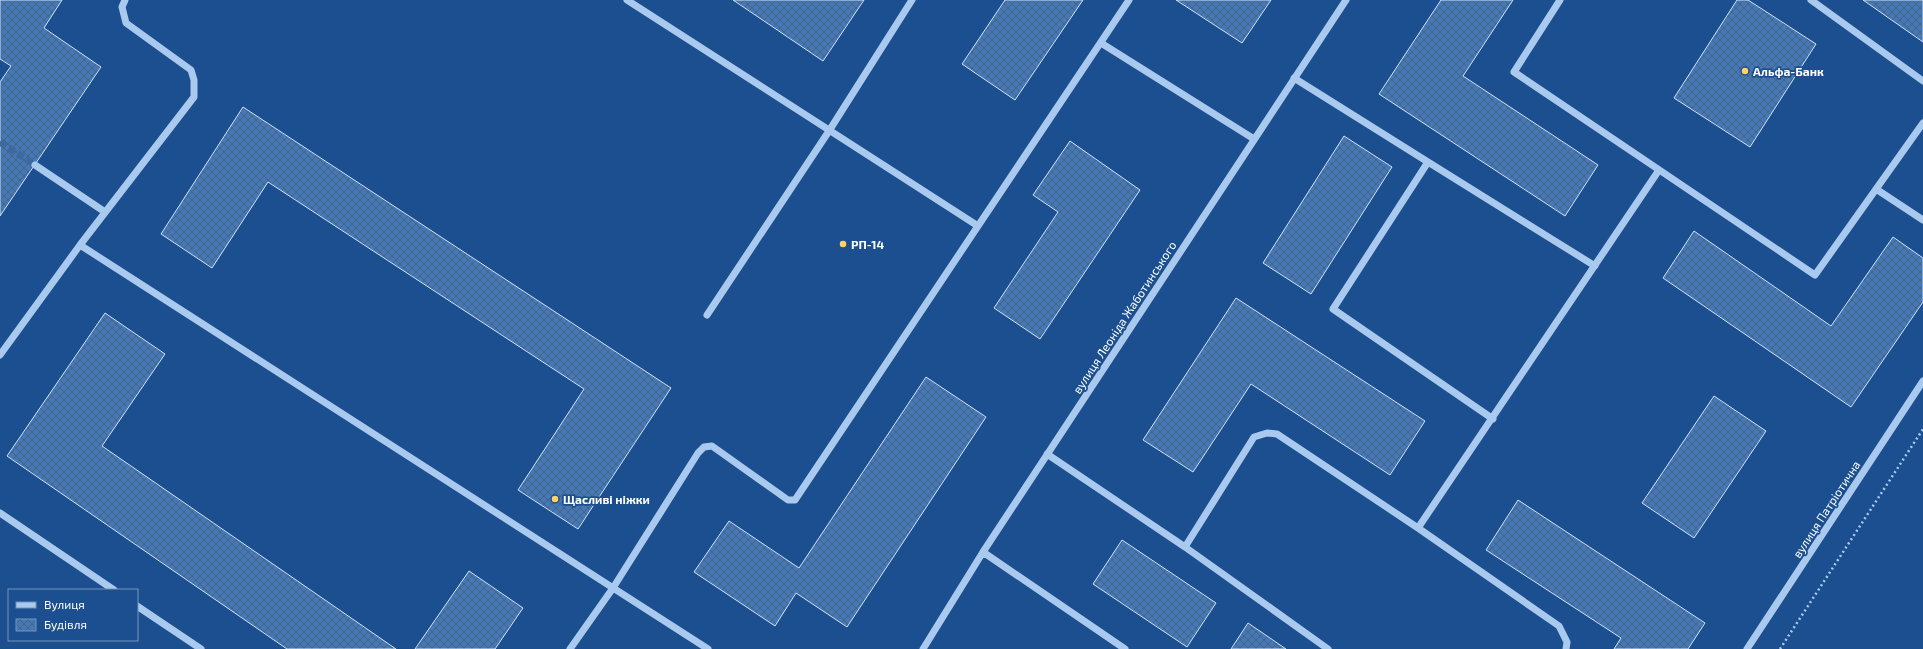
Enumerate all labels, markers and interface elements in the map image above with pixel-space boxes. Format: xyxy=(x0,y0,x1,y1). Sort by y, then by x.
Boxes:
place label: Альфа-Банк xyxy=(1753,64,1824,78)
marker: Альфа-Банк xyxy=(1740,66,1750,76)
place label: РП-14 xyxy=(851,237,885,251)
street label: вулиця Леоніда Жаботинського xyxy=(1069,238,1179,396)
marker: РП-14 xyxy=(838,239,848,249)
street label: вулиця Патріотична xyxy=(1789,458,1863,561)
place label: Щасливі ніжки xyxy=(563,492,650,506)
marker: Щасливі ніжки xyxy=(550,494,560,504)
legend xyxy=(8,589,138,641)
text: Вулиця xyxy=(44,597,85,612)
text: Будівля xyxy=(44,617,87,632)

